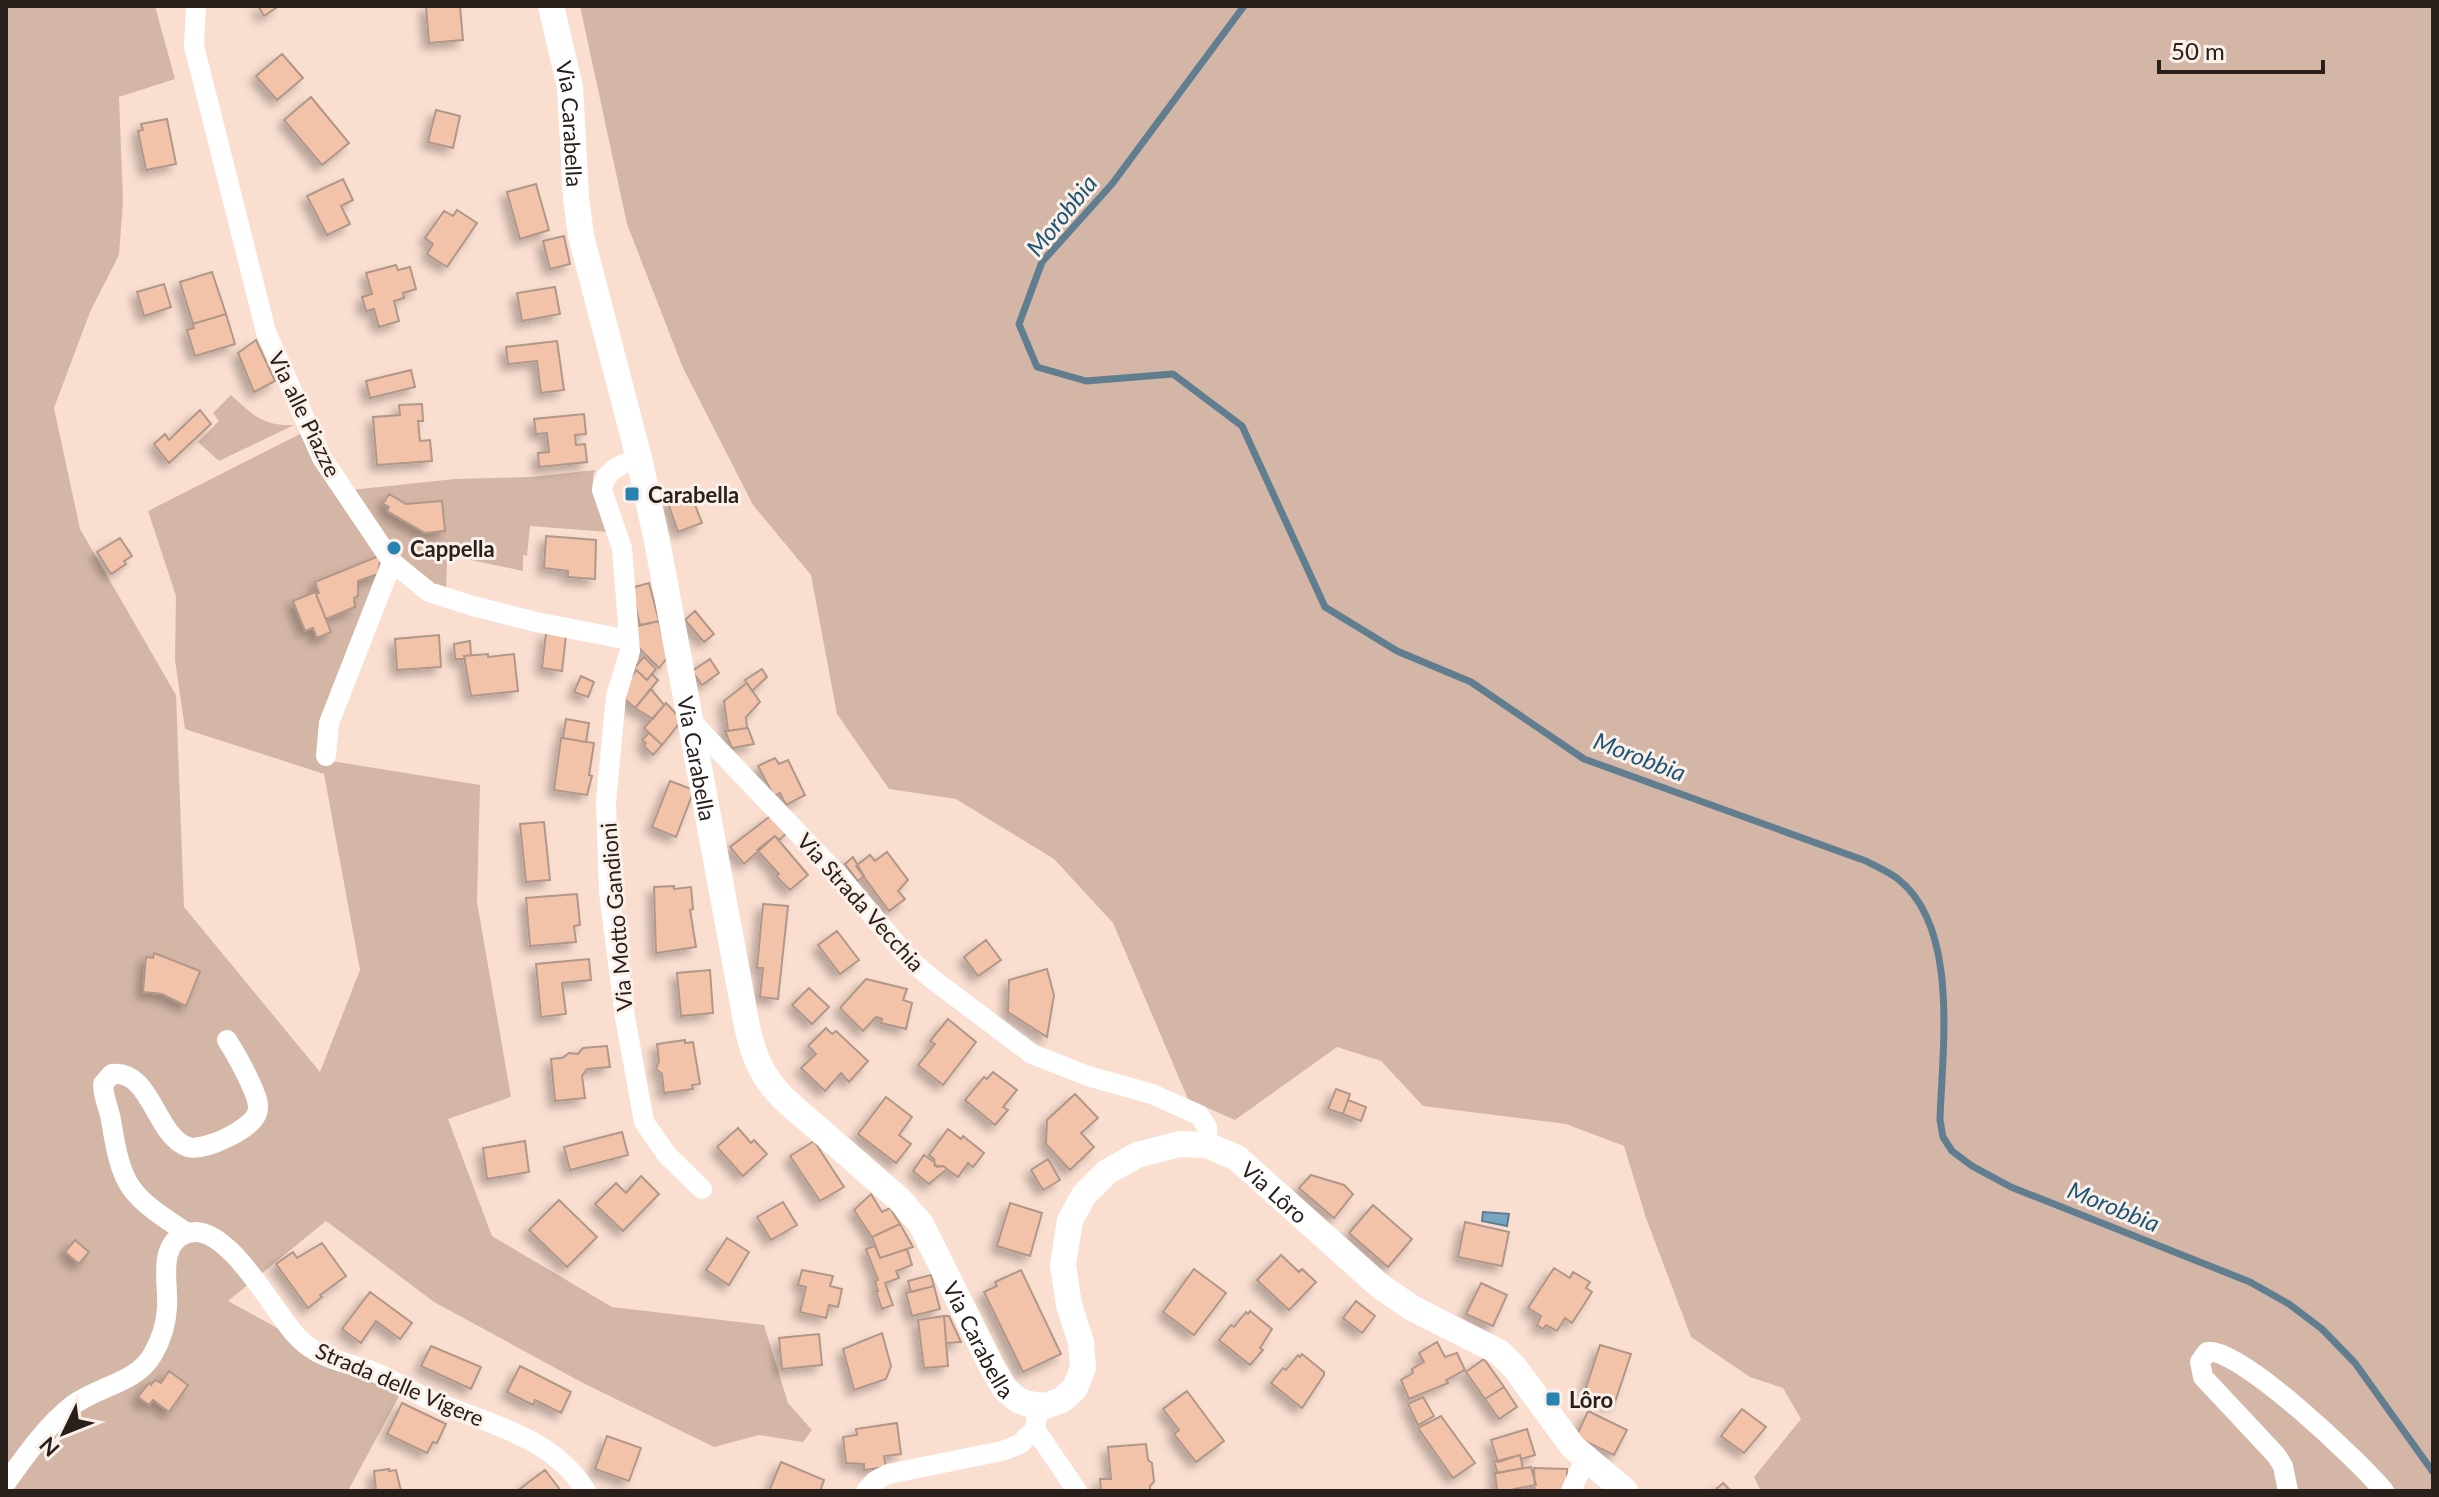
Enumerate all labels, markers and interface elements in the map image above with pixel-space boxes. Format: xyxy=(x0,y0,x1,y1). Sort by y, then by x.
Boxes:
scale bar xyxy=(2159,24,2323,74)
text: 50 m xyxy=(2171,36,2225,65)
street label: Via Carabella xyxy=(551,58,589,188)
water label: Morobbia xyxy=(1019,169,1103,261)
street label: Via alle Piazze xyxy=(263,347,347,481)
place label: Carabella xyxy=(648,481,739,508)
marker: Carabella xyxy=(623,485,641,503)
place label: Cappella xyxy=(410,535,495,562)
marker: Cappella xyxy=(385,539,403,557)
street label: Via Carabella xyxy=(672,694,722,823)
water label: Morobbia xyxy=(1590,725,1690,787)
street label: Via Motto Gandioni xyxy=(594,822,638,1012)
street label: Via Strada Vecchia xyxy=(792,827,930,977)
street label: Via Lôro xyxy=(1236,1155,1314,1228)
water label: Morobbia xyxy=(2064,1175,2164,1237)
street label: Via Carabella xyxy=(938,1277,1019,1404)
street label: Strada delle Vigere xyxy=(312,1336,488,1432)
place label: Lôro xyxy=(1569,1386,1613,1413)
marker: Lôro xyxy=(1544,1390,1562,1408)
north arrow xyxy=(24,1393,104,1473)
text: N xyxy=(33,1432,65,1462)

